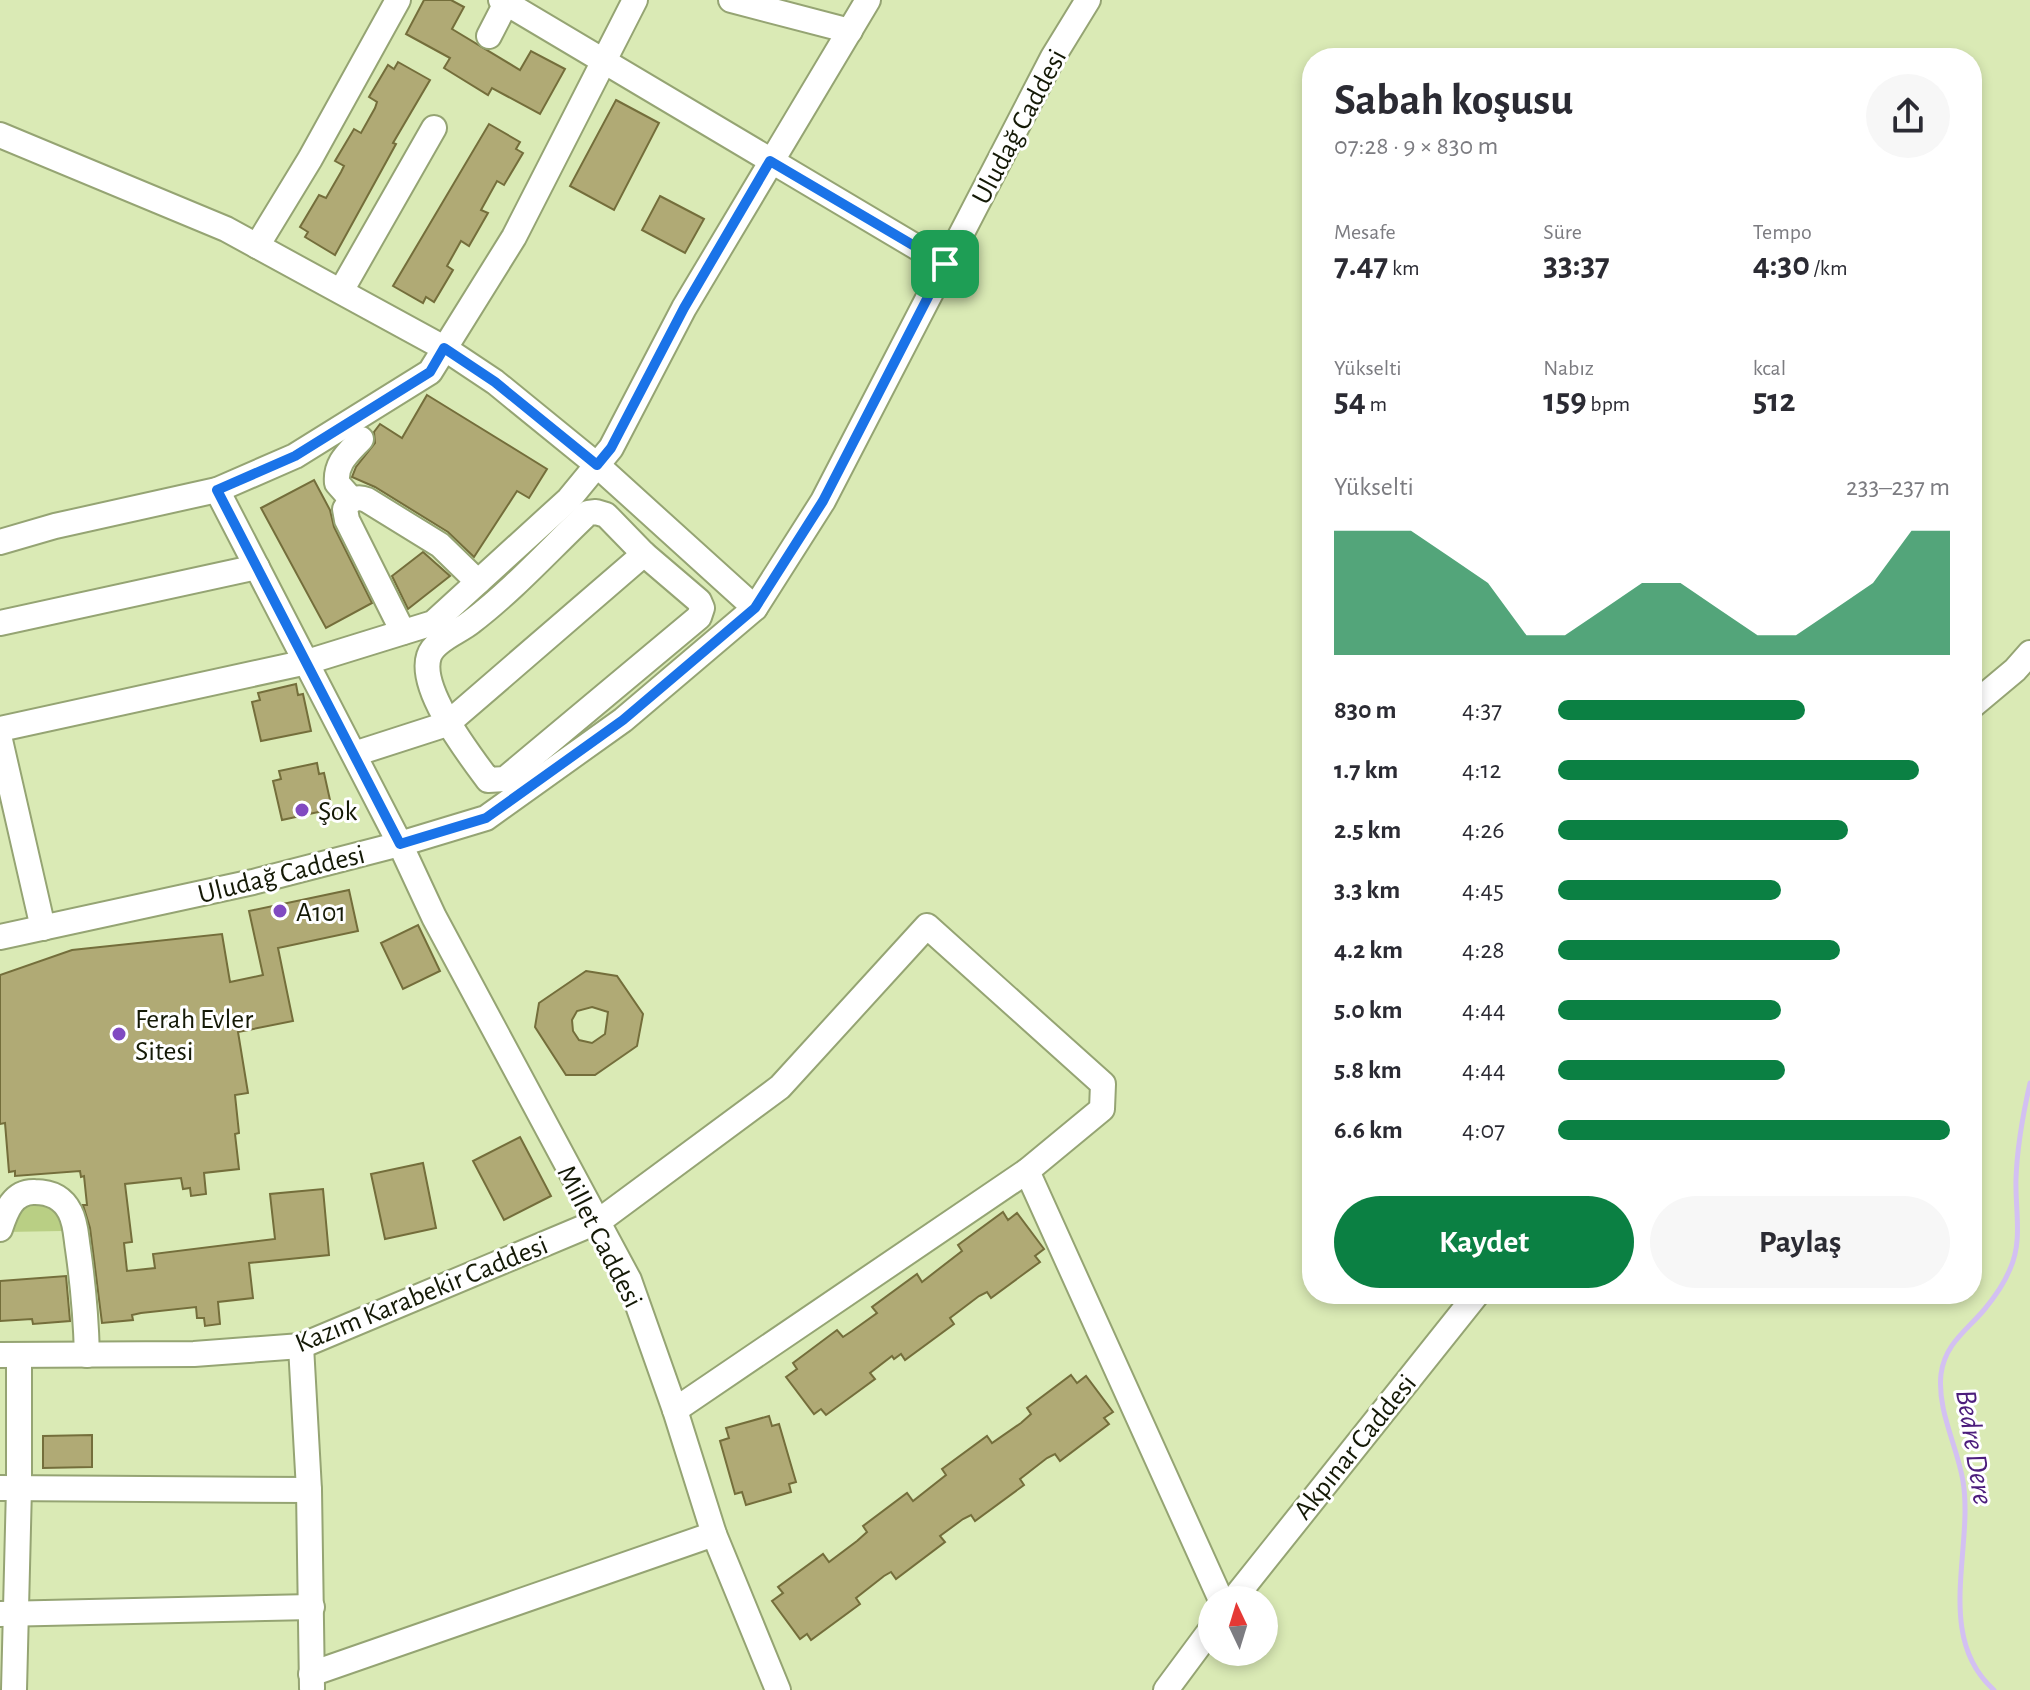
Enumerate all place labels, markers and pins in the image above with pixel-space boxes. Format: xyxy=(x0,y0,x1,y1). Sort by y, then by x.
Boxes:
pin xyxy=(911,230,979,298)
place label: Şok xyxy=(318,798,357,826)
marker: Şok xyxy=(293,801,311,819)
place label: A101 xyxy=(296,899,346,927)
marker: A101 xyxy=(271,902,289,920)
place label: Ferah Evler Sitesi xyxy=(135,1006,253,1066)
marker: Ferah Evler Sitesi xyxy=(110,1025,128,1043)

